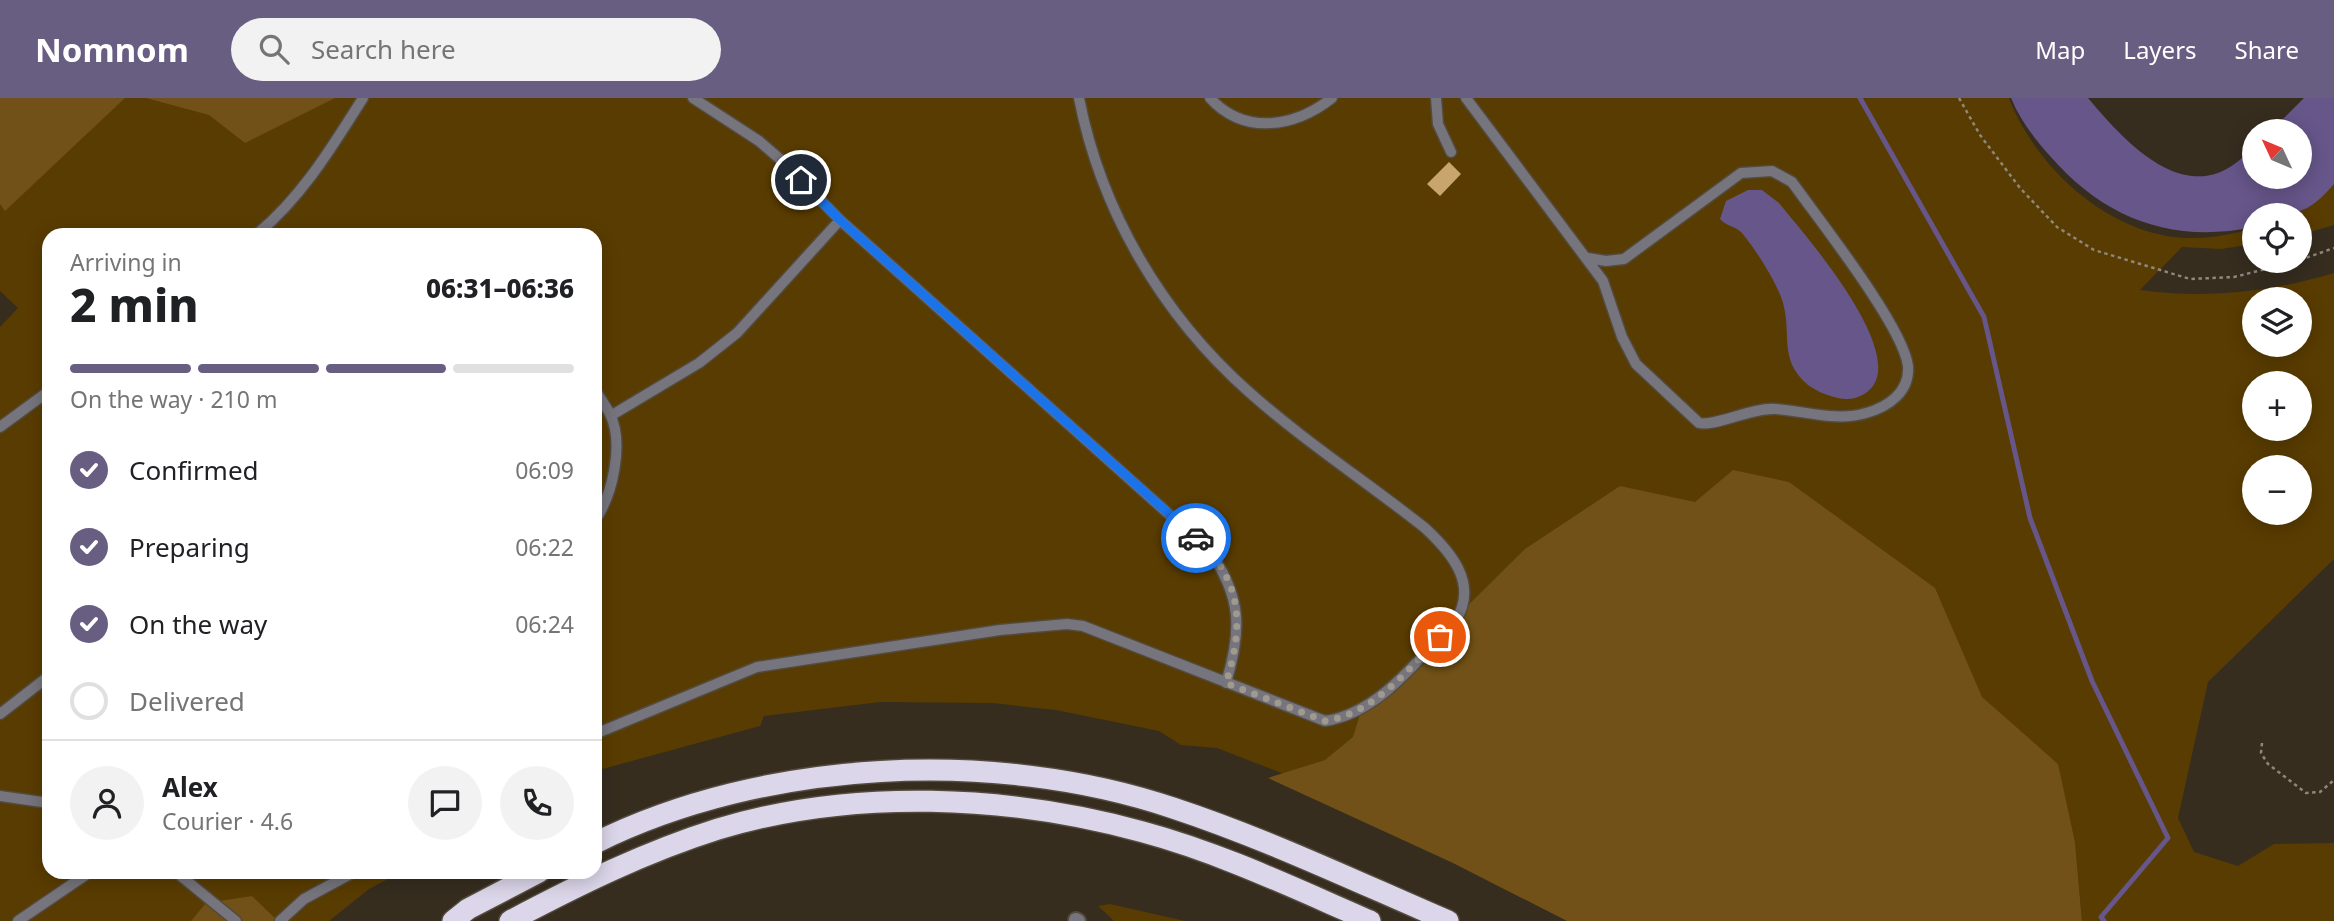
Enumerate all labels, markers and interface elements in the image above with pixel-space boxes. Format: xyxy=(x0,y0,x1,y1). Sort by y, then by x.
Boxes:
search box xyxy=(231,18,721,81)
text: Nomnom xyxy=(35,27,189,72)
icon: search xyxy=(255,30,293,68)
text: Search here xyxy=(311,31,456,67)
text: Map xyxy=(2035,33,2085,66)
text: Layers xyxy=(2123,33,2197,66)
text: Share xyxy=(2235,33,2299,66)
north arrow xyxy=(2242,119,2312,189)
map controls xyxy=(2242,119,2312,525)
pin xyxy=(771,150,831,210)
icon: home xyxy=(782,161,820,199)
button: locate xyxy=(2242,203,2312,273)
text: Arriving in xyxy=(70,246,182,278)
text: 06:31–06:36 xyxy=(426,270,574,306)
text: 2 min xyxy=(70,273,199,335)
button: layers xyxy=(2242,287,2312,357)
button: + xyxy=(2242,371,2312,441)
text: On the way · 210 m xyxy=(70,383,277,415)
icon: check xyxy=(70,451,108,489)
text: Confirmed xyxy=(129,452,259,488)
text: 06:09 xyxy=(515,454,574,486)
button: − xyxy=(2242,455,2312,525)
courier xyxy=(1161,503,1231,573)
icon: car xyxy=(1177,519,1215,557)
icon: check xyxy=(70,528,108,566)
text: Preparing xyxy=(129,529,250,565)
text: 06:22 xyxy=(515,531,574,563)
icon: check xyxy=(70,605,108,643)
text: On the way xyxy=(129,606,267,642)
pin xyxy=(1410,607,1470,667)
text: 06:24 xyxy=(515,608,574,640)
icon: bag xyxy=(1421,618,1459,656)
text: Delivered xyxy=(129,683,245,719)
button: person xyxy=(70,766,144,840)
button: chat xyxy=(408,766,482,840)
button: phone xyxy=(500,766,574,840)
text: Alex xyxy=(162,769,218,805)
text: Courier · 4.6 xyxy=(162,805,293,837)

